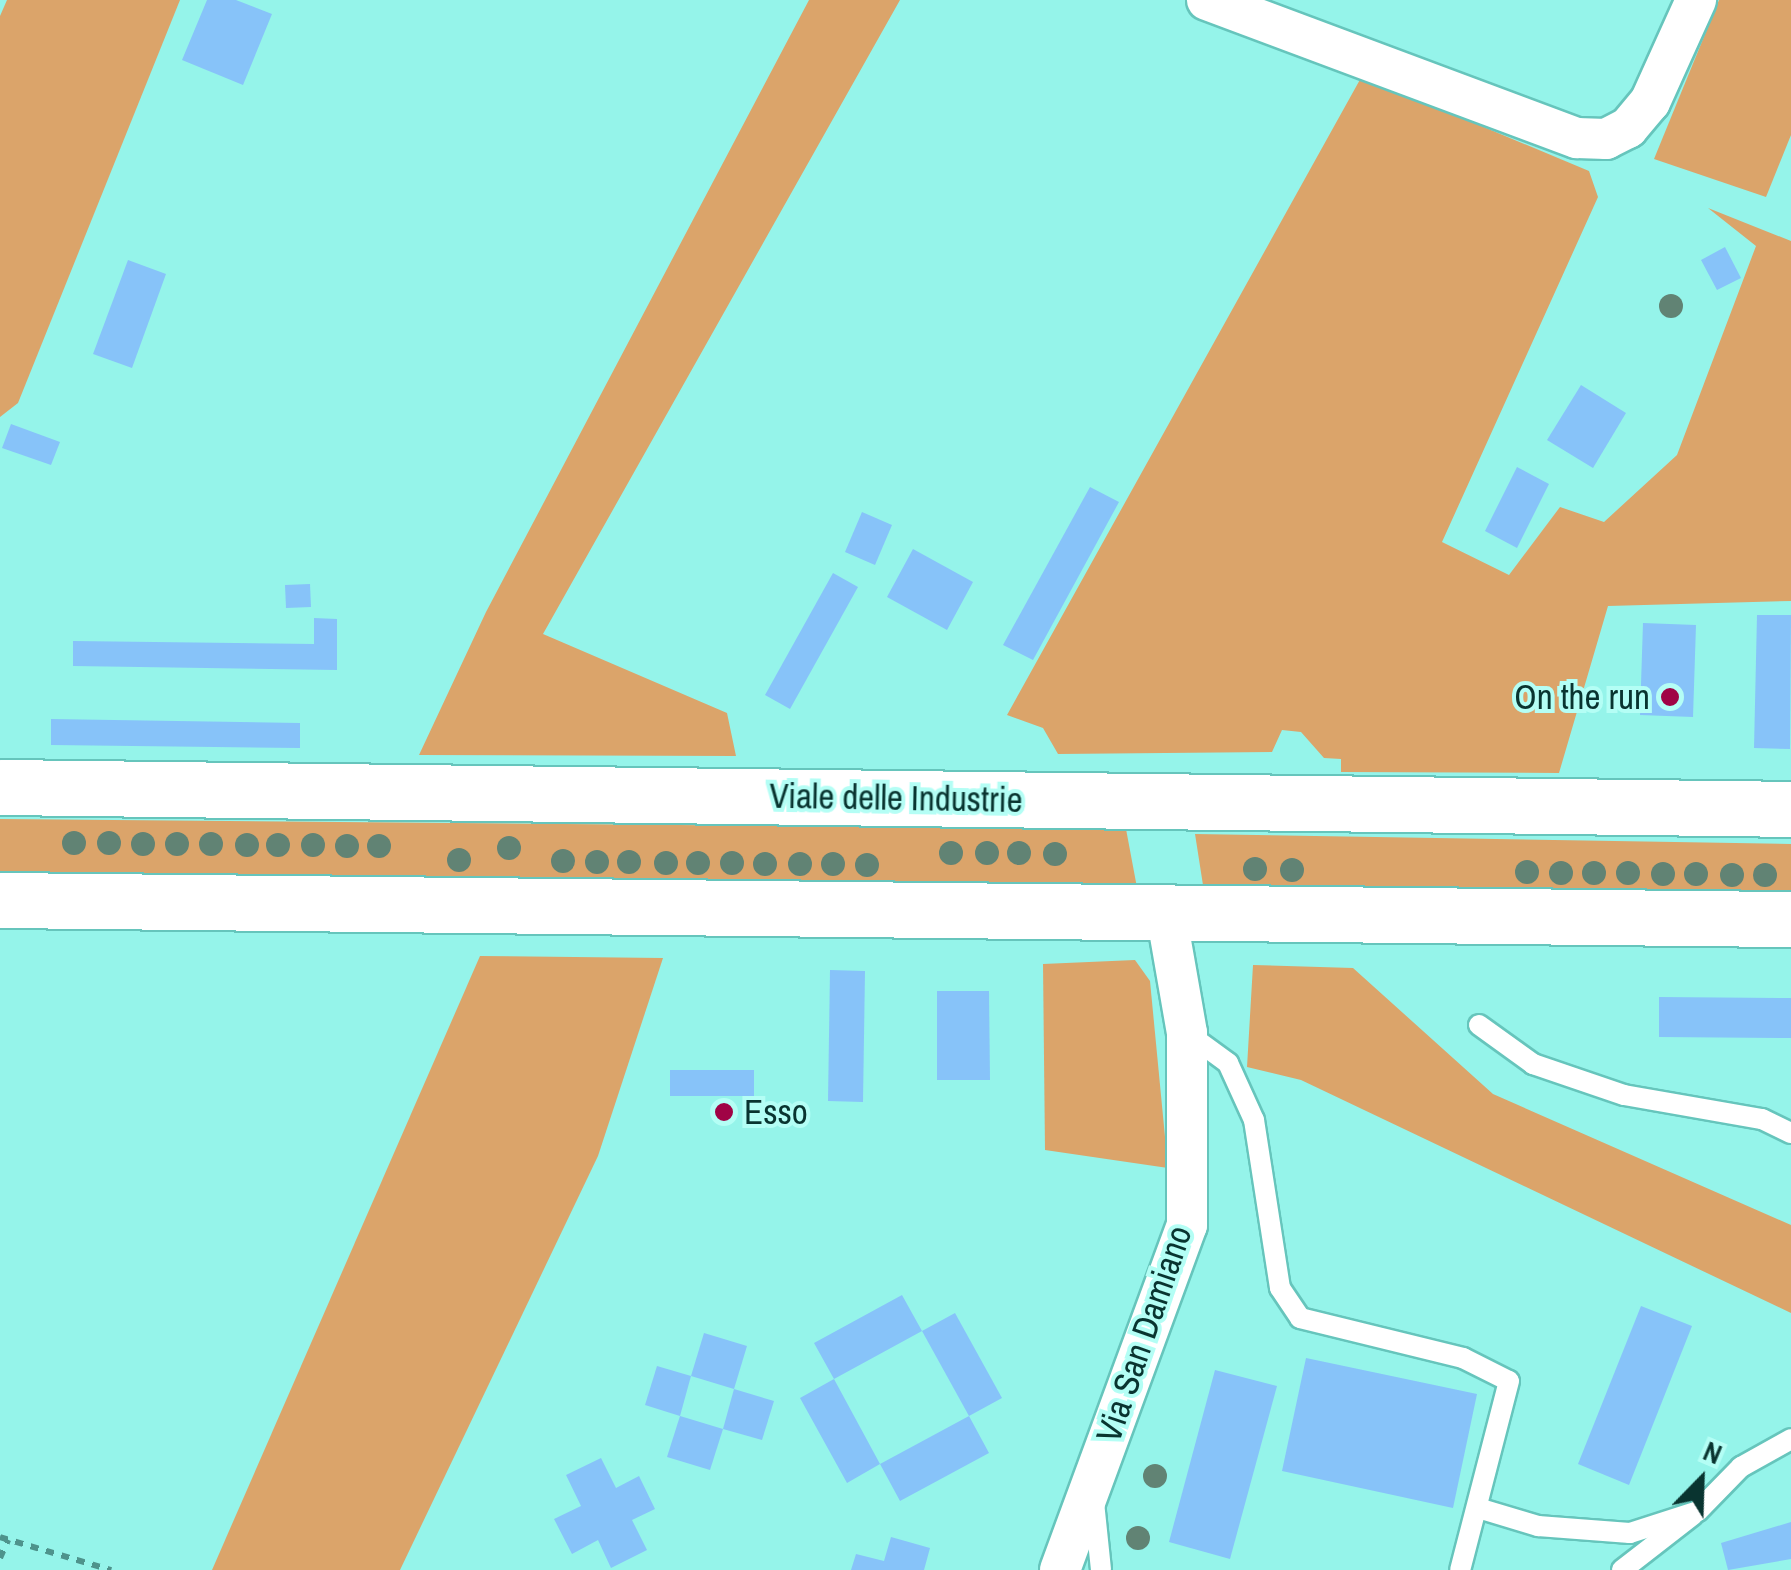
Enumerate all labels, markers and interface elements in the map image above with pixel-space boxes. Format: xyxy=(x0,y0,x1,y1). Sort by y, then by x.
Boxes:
place label: On the run xyxy=(1514,676,1650,718)
marker: On the run xyxy=(1659,686,1681,708)
street label: Viale delle Industrie xyxy=(769,775,1023,821)
place label: Esso xyxy=(744,1091,808,1133)
marker: Esso xyxy=(713,1101,735,1123)
street label: Via San Damiano xyxy=(1087,1220,1201,1448)
north arrow xyxy=(1651,1430,1751,1530)
text: N xyxy=(1698,1432,1728,1473)

